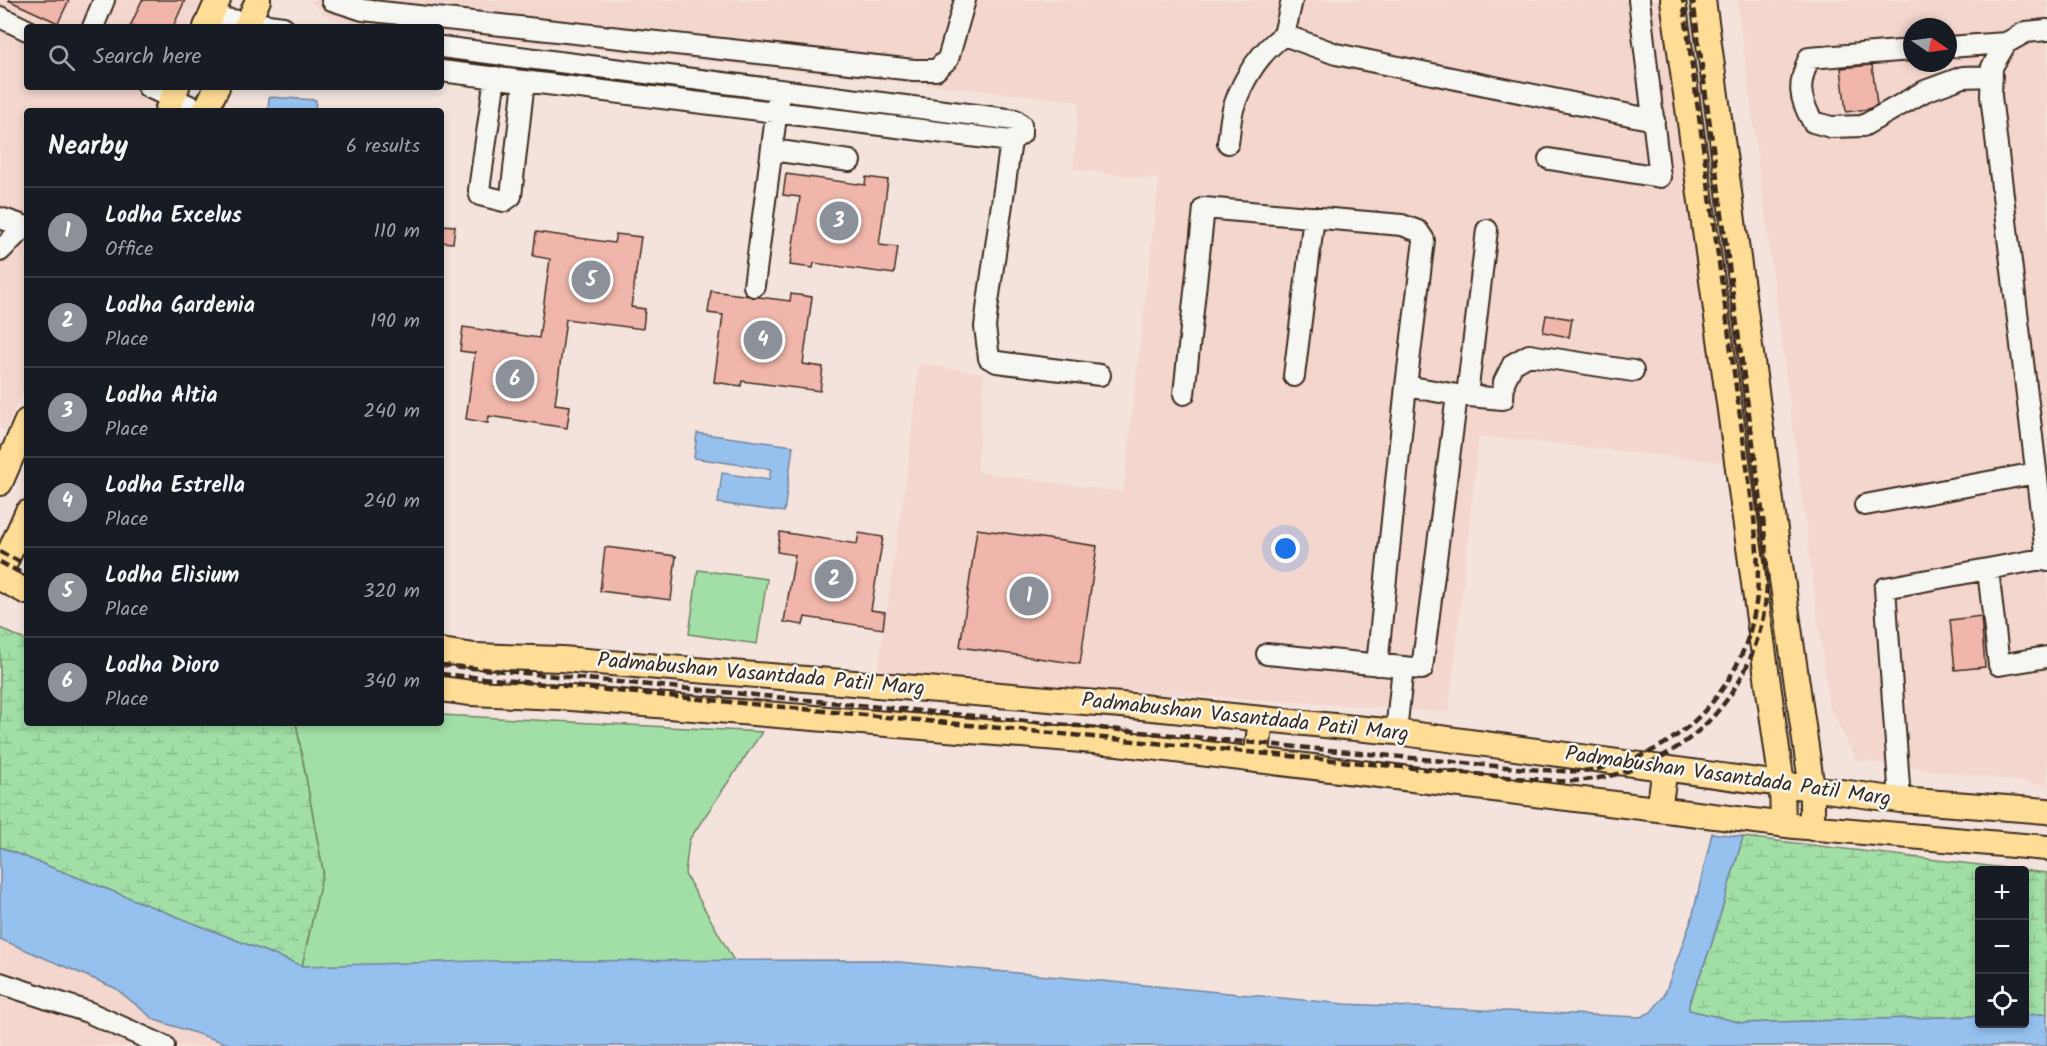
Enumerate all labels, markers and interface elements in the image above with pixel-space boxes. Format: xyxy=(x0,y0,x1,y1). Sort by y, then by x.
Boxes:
north arrow xyxy=(1903,18,1957,72)
search box xyxy=(24,24,444,90)
text: Search here xyxy=(93,40,201,75)
icon: search xyxy=(45,41,78,74)
text: Nearby xyxy=(48,126,128,168)
text: 6 results xyxy=(346,131,420,163)
pin: 3 xyxy=(820,198,858,244)
text: Lodha Excelus xyxy=(105,199,242,234)
text: 1 xyxy=(64,216,71,248)
text: 110 m xyxy=(374,216,420,248)
text: Office xyxy=(105,234,153,266)
pin: 5 xyxy=(572,258,610,302)
text: Lodha Gardenia xyxy=(105,289,255,324)
text: 2 xyxy=(62,306,73,338)
text: 190 m xyxy=(370,306,420,338)
pin: 4 xyxy=(744,318,783,362)
text: Place xyxy=(105,324,148,356)
pin: 6 xyxy=(496,356,534,401)
text: Lodha Altia xyxy=(105,379,218,414)
text: 3 xyxy=(62,396,73,428)
text: 240 m xyxy=(363,396,420,428)
text: Place xyxy=(105,414,148,446)
text: Lodha Estrella xyxy=(105,469,245,504)
text: 4 xyxy=(62,486,73,518)
text: 240 m xyxy=(363,486,420,518)
text: Place xyxy=(105,504,148,536)
your location xyxy=(1271,534,1300,563)
pin: 2 xyxy=(814,556,854,602)
text: Lodha Elisium xyxy=(105,559,239,594)
pin: 1 xyxy=(1010,574,1048,618)
text: 5 xyxy=(62,576,73,608)
text: 320 m xyxy=(363,576,420,608)
text: Place xyxy=(105,594,148,626)
street label: Padmabushan Vasantdada Patil Marg xyxy=(596,644,926,706)
text: Lodha Dioro xyxy=(105,649,219,684)
text: 6 xyxy=(62,666,73,698)
text: 340 m xyxy=(364,666,420,698)
text: Place xyxy=(105,684,148,716)
street label: Padmabushan Vasantdada Patil Marg xyxy=(1080,684,1410,752)
street label: Padmabushan Vasantdada Patil Marg xyxy=(1563,738,1893,816)
map controls xyxy=(1975,866,2029,1028)
button: + xyxy=(1975,866,2029,920)
button: − xyxy=(1975,920,2029,974)
button: locate xyxy=(1975,974,2029,1028)

